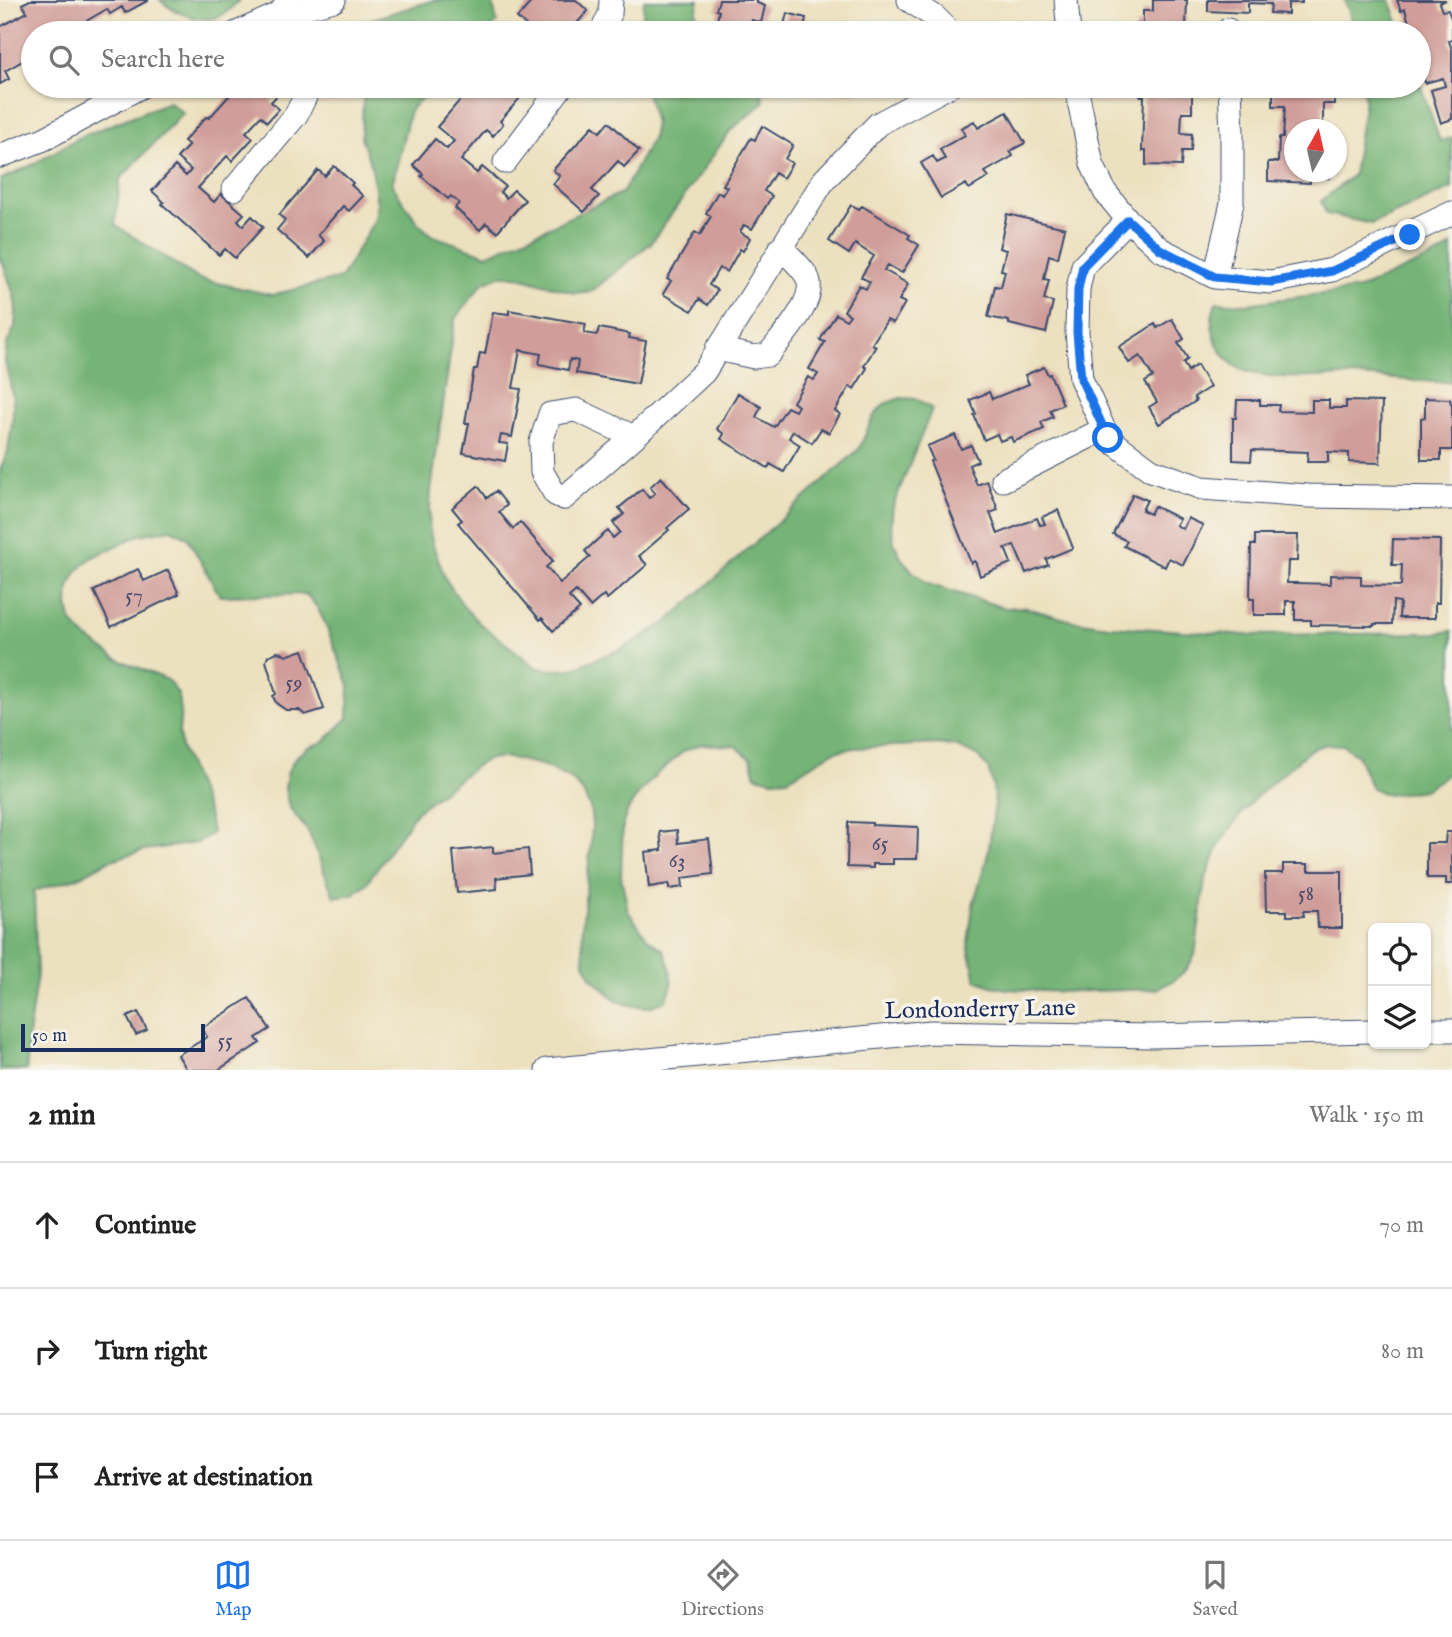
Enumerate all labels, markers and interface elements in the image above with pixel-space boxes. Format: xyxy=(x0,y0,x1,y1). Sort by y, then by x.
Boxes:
search box xyxy=(21,21,1431,98)
icon: search xyxy=(45,41,83,79)
text: Search here xyxy=(101,43,225,76)
north arrow xyxy=(1284,119,1347,182)
route end xyxy=(1394,219,1425,250)
route start xyxy=(1092,422,1123,453)
house number: 57 xyxy=(125,583,143,610)
house number: 59 xyxy=(286,670,302,697)
house number: 65 xyxy=(872,831,889,858)
house number: 63 xyxy=(669,848,685,875)
house number: 58 xyxy=(1298,881,1314,908)
map controls xyxy=(1368,923,1431,1049)
button: locate xyxy=(1368,923,1431,986)
button: layers xyxy=(1368,986,1431,1049)
street label: Londonderry Lane xyxy=(884,993,1076,1027)
scale bar xyxy=(21,1021,205,1053)
text: 50 m xyxy=(32,1024,67,1048)
house number: 55 xyxy=(217,1028,233,1055)
text: 2 min xyxy=(28,1097,96,1135)
text: Walk · 150 m xyxy=(1309,1101,1424,1130)
icon: ahead xyxy=(28,1206,66,1244)
text: Continue xyxy=(95,1209,196,1242)
text: 70 m xyxy=(1379,1211,1424,1240)
icon: right xyxy=(28,1332,66,1370)
text: Turn right xyxy=(95,1335,208,1368)
text: 80 m xyxy=(1381,1337,1424,1366)
icon: arrive xyxy=(28,1458,66,1496)
text: Arrive at destination xyxy=(95,1461,313,1494)
tab: Map xyxy=(214,1556,252,1622)
tab: Directions xyxy=(681,1556,764,1622)
tab: Saved xyxy=(1193,1556,1238,1622)

